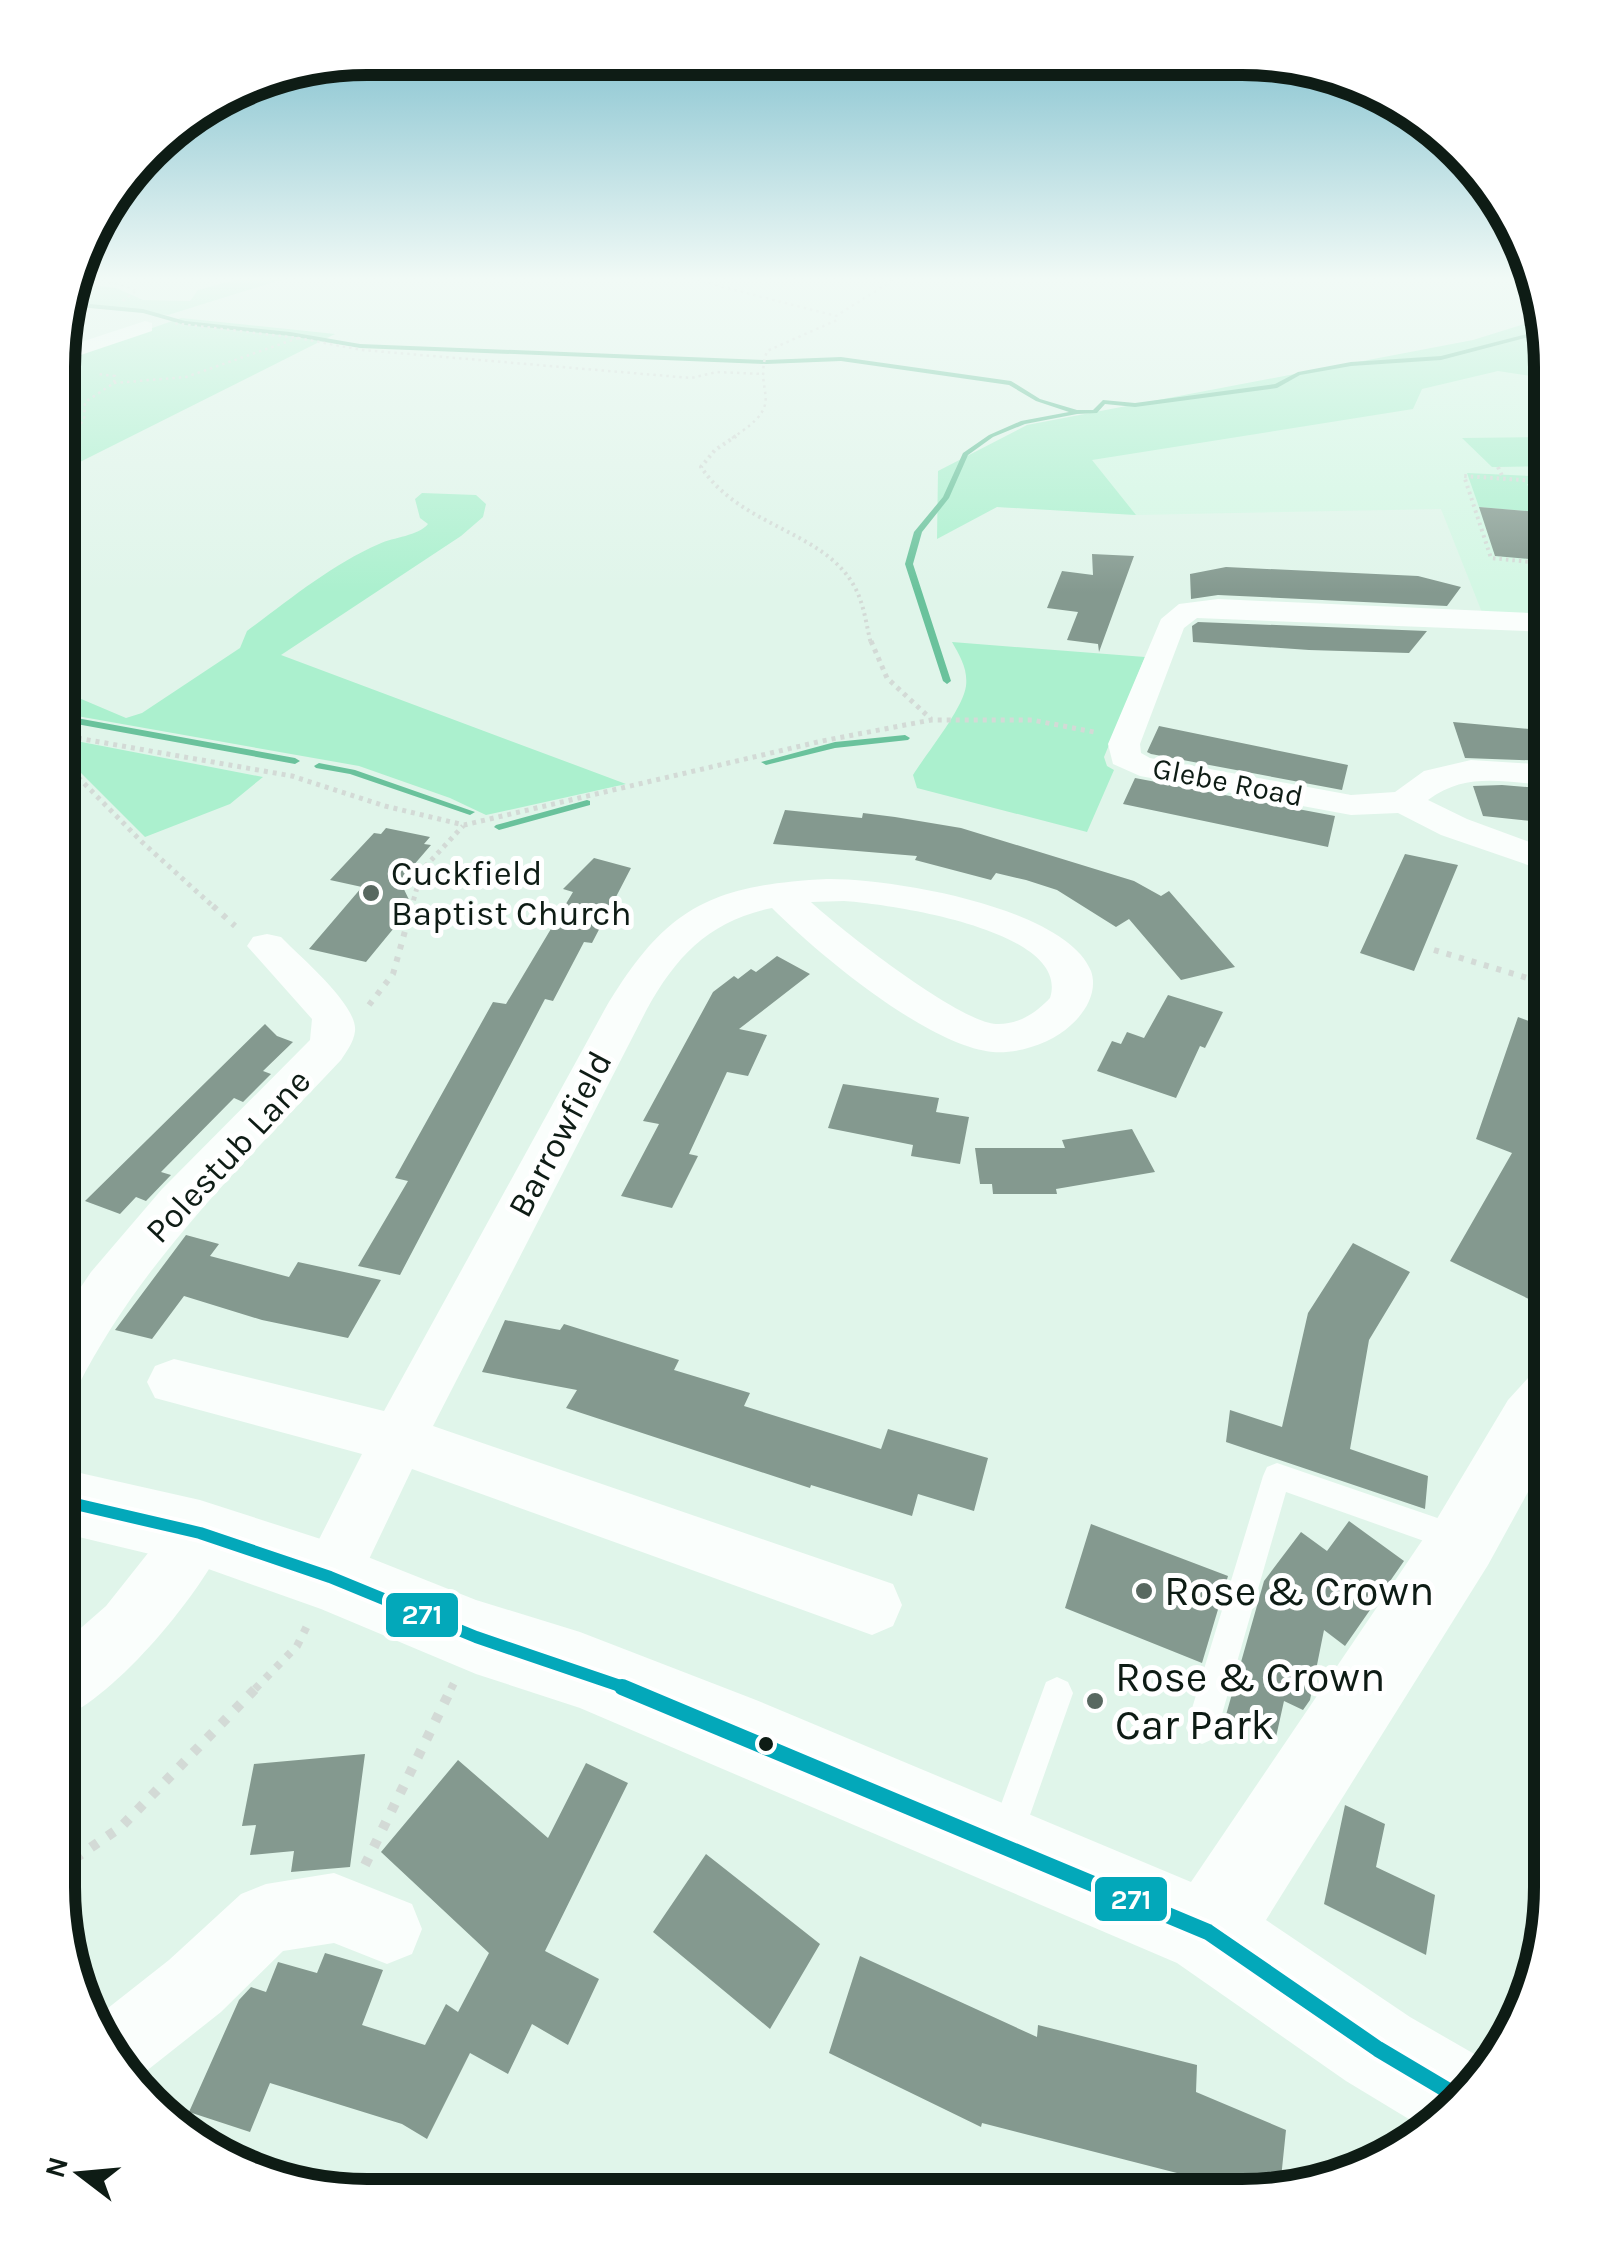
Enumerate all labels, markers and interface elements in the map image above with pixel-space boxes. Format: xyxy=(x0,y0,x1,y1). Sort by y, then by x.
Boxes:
street label: Glebe Road xyxy=(1150,750,1306,814)
place label: Cuckfield Baptist Church xyxy=(391,853,632,934)
marker: Cuckfield Baptist Church xyxy=(360,882,382,904)
street label: Barrowfield xyxy=(499,1044,621,1224)
street label: Polestub Lane xyxy=(137,1061,319,1251)
place label: Rose & Crown xyxy=(1164,1566,1434,1616)
marker: Rose & Crown xyxy=(1133,1580,1155,1602)
line badge: 271 xyxy=(384,1591,460,1639)
text: 271 xyxy=(402,1598,442,1631)
place label: Rose & Crown Car Park xyxy=(1115,1652,1385,1750)
marker: Rose & Crown Car Park xyxy=(1084,1690,1106,1712)
unlabelled marker xyxy=(756,1734,776,1754)
line badge: 271 xyxy=(1093,1875,1169,1923)
text: 271 xyxy=(1111,1883,1151,1916)
north arrow xyxy=(30,2124,130,2224)
text: N xyxy=(38,2153,75,2181)

